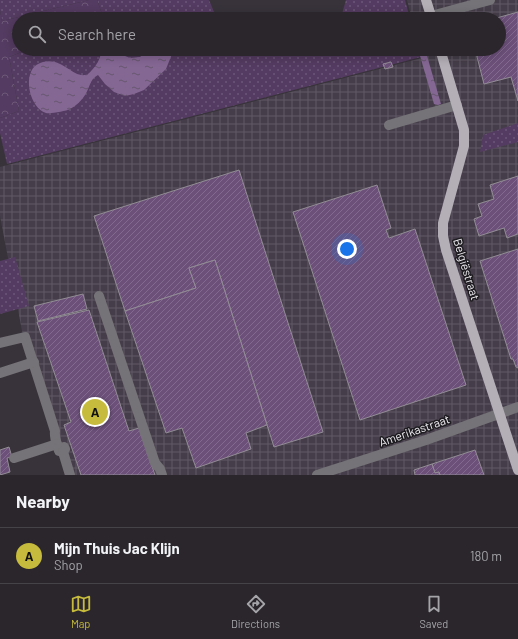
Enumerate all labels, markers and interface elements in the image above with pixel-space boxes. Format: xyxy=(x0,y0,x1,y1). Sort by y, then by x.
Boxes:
search box xyxy=(12,12,506,56)
icon: search xyxy=(26,23,48,45)
text: Search here xyxy=(58,25,136,43)
street label: Belgiëstraat xyxy=(451,237,483,301)
your location xyxy=(337,239,357,259)
pin: A xyxy=(82,397,108,427)
street label: Amerikastraat xyxy=(377,411,451,449)
text: Nearby xyxy=(16,491,70,511)
text: Mijn Thuis Jac Klijn xyxy=(54,539,180,557)
text: A xyxy=(25,548,33,564)
text: 180 m xyxy=(470,548,502,564)
text: Shop xyxy=(54,557,83,573)
tab: Map xyxy=(70,593,92,630)
tab: Directions xyxy=(231,593,280,630)
tab: Saved xyxy=(419,593,448,630)

